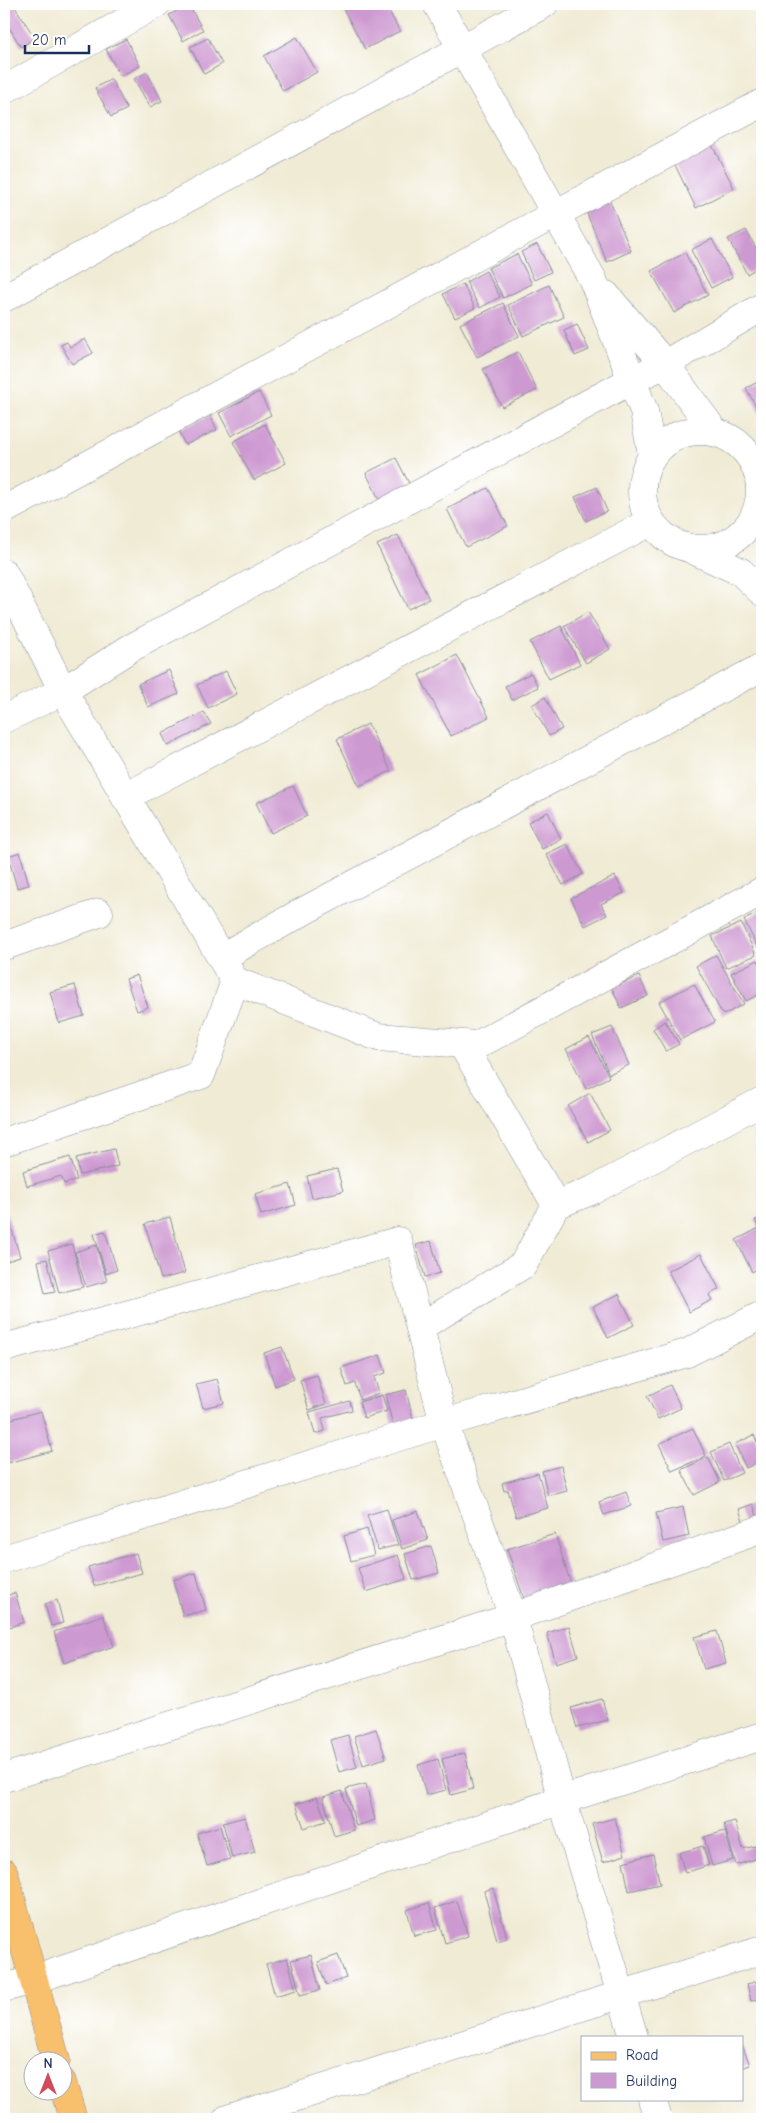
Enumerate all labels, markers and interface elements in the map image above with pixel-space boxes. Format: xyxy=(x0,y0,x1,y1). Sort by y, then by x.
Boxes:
scale bar xyxy=(25,22,89,54)
text: 20 m xyxy=(32,31,66,49)
legend xyxy=(581,2036,744,2100)
text: Road xyxy=(626,2046,658,2064)
north arrow xyxy=(22,2050,72,2100)
text: N xyxy=(43,2055,53,2072)
text: Building xyxy=(626,2072,677,2090)

